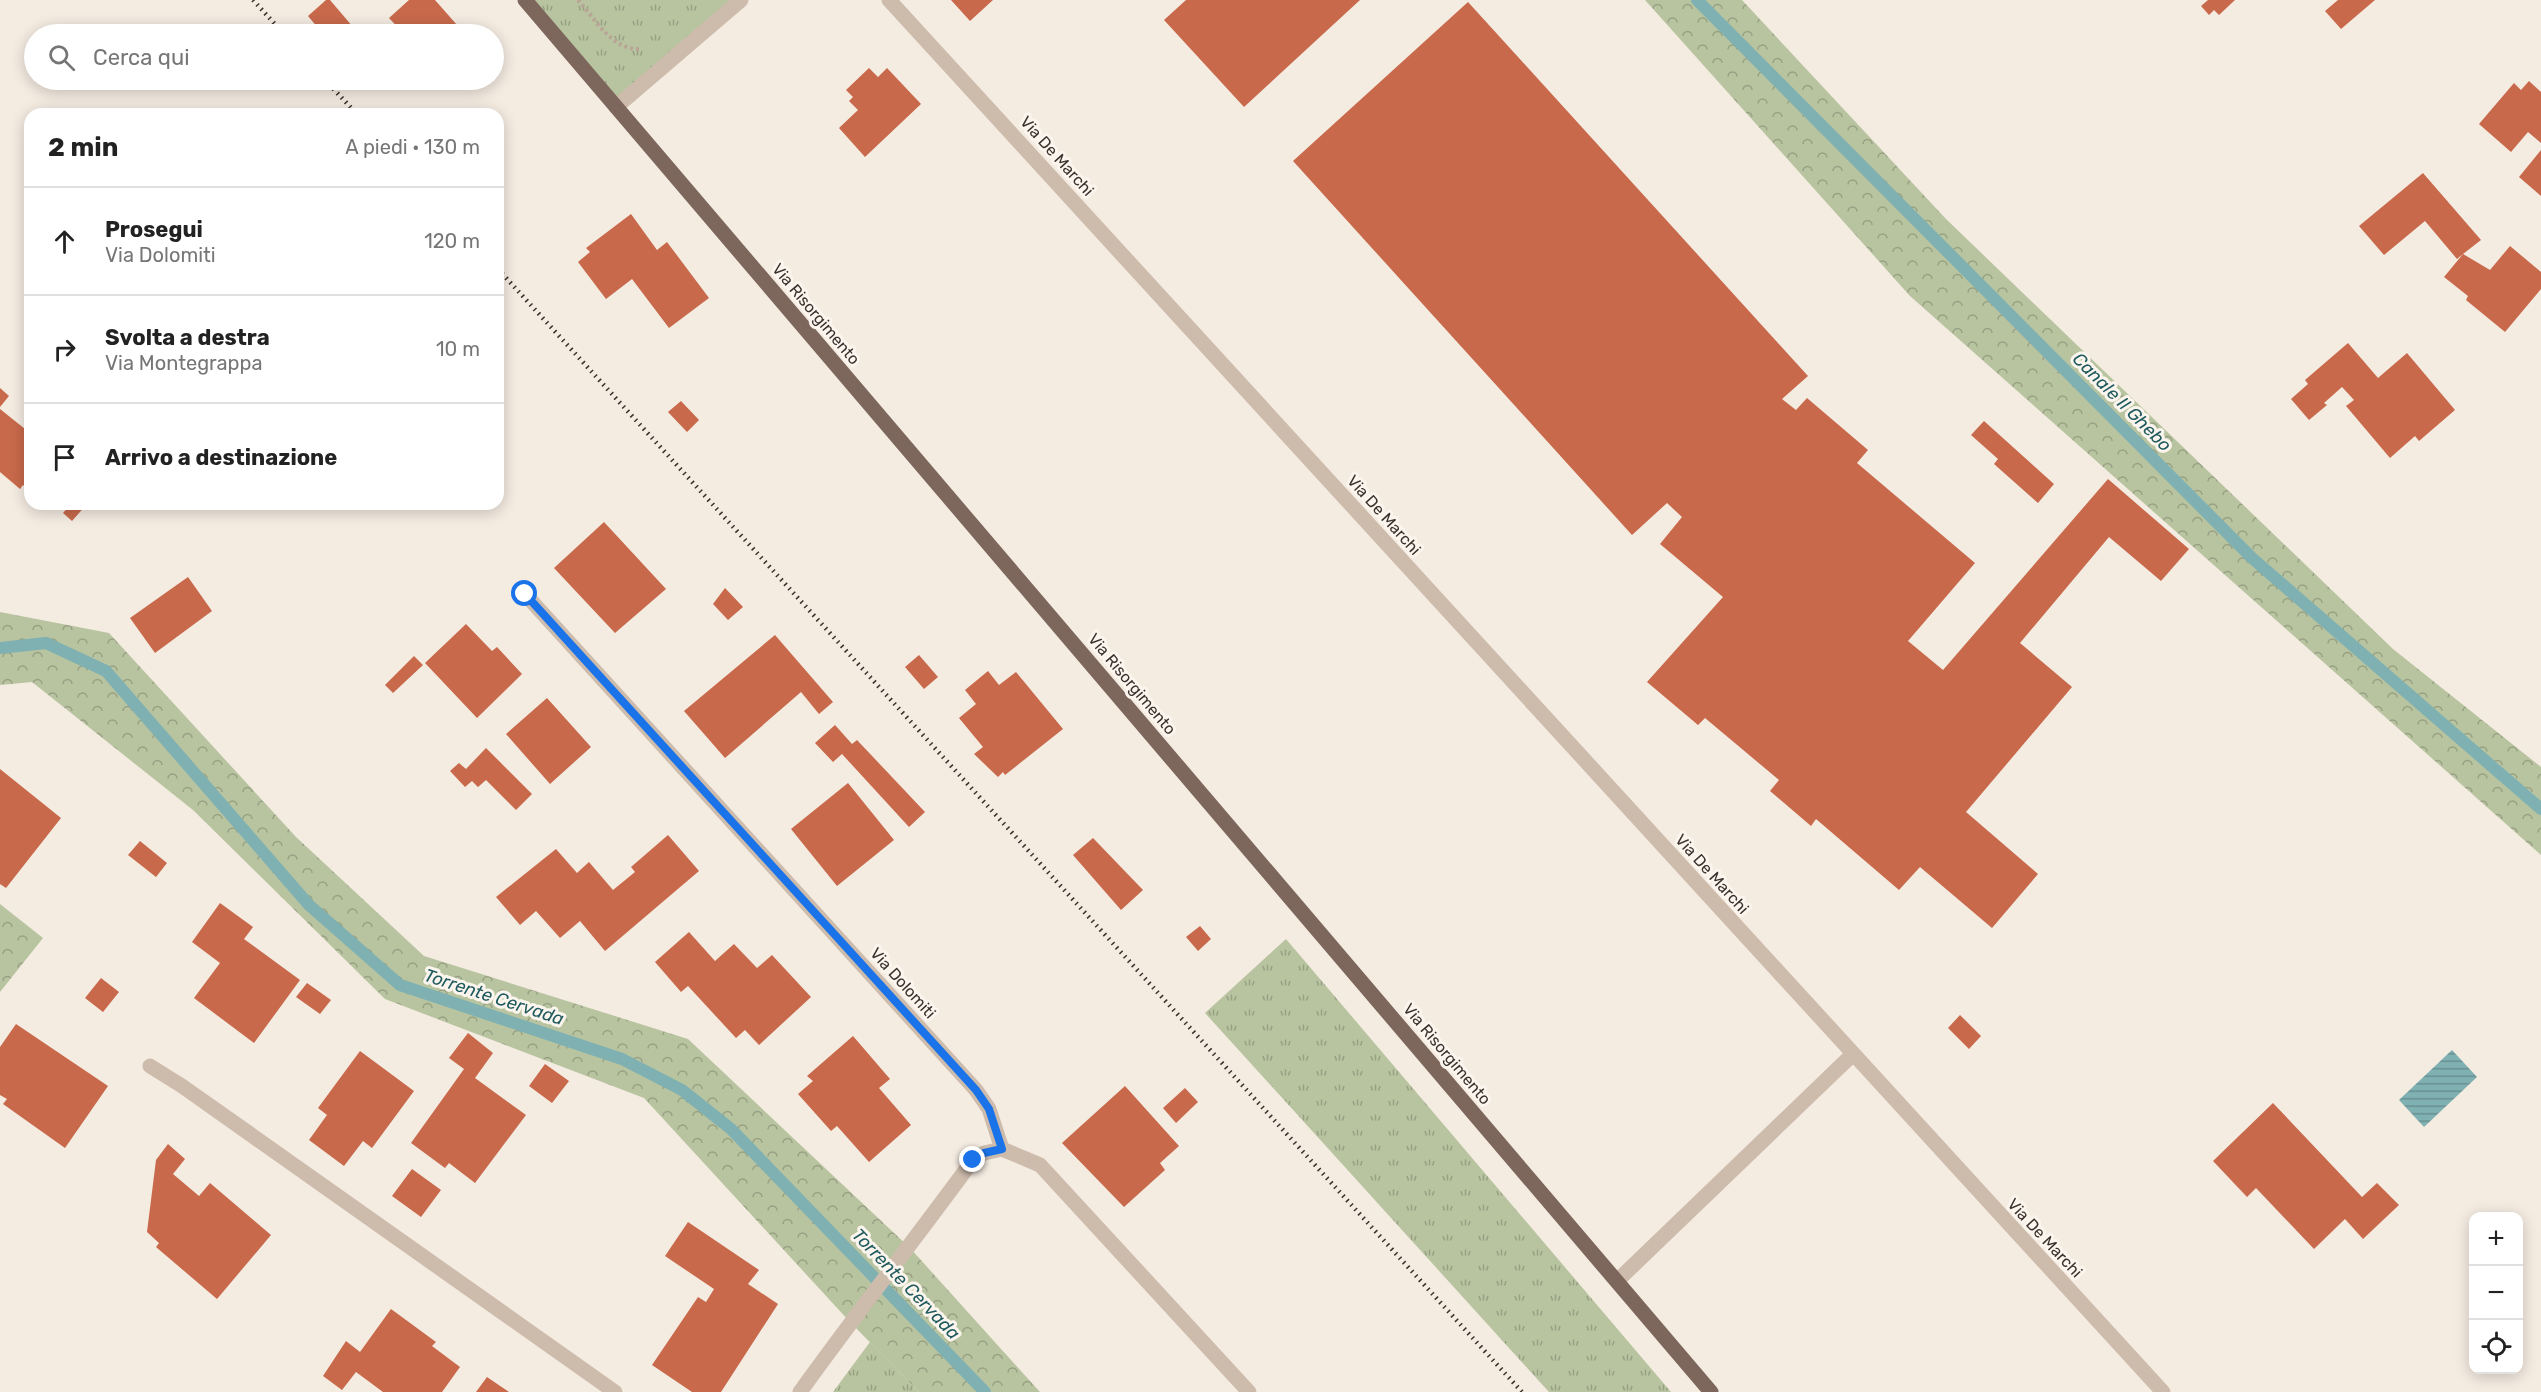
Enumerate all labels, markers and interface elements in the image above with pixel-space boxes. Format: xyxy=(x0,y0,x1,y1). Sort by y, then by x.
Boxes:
search box xyxy=(24,24,504,90)
icon: search xyxy=(45,41,78,74)
text: Cerca qui xyxy=(93,44,189,71)
street label: Via De Marchi xyxy=(1016,112,1098,200)
text: 2 min xyxy=(48,132,118,163)
text: A piedi · 130 m xyxy=(345,135,480,159)
text: Prosegui xyxy=(105,216,203,243)
icon: ahead xyxy=(48,225,81,258)
text: 120 m xyxy=(424,229,480,253)
text: Via Dolomiti xyxy=(105,243,216,267)
street label: Via Risorgimento xyxy=(768,260,864,368)
text: Svolta a destra xyxy=(105,324,270,351)
icon: right xyxy=(48,333,81,366)
text: 10 m xyxy=(436,337,480,361)
water label: Canale Il Ghebo xyxy=(2068,348,2176,456)
text: Via Montegrappa xyxy=(105,351,262,375)
icon: arrive xyxy=(48,441,81,474)
text: Arrivo a destinazione xyxy=(105,444,337,471)
street label: Via De Marchi xyxy=(1343,471,1425,559)
route start xyxy=(511,580,537,606)
street label: Via Risorgimento xyxy=(1084,630,1180,738)
street label: Via De Marchi xyxy=(1671,830,1753,918)
street label: Via Dolomiti xyxy=(866,944,940,1022)
water label: Torrente Cervada xyxy=(421,964,567,1030)
street label: Via Risorgimento xyxy=(1399,1000,1495,1108)
route end xyxy=(959,1146,985,1172)
street label: Via De Marchi xyxy=(2004,1195,2086,1281)
map controls xyxy=(2469,1212,2523,1374)
button: + xyxy=(2469,1212,2523,1266)
water label: Torrente Cervada xyxy=(848,1224,965,1344)
button: − xyxy=(2469,1266,2523,1320)
button: locate xyxy=(2469,1320,2523,1374)

